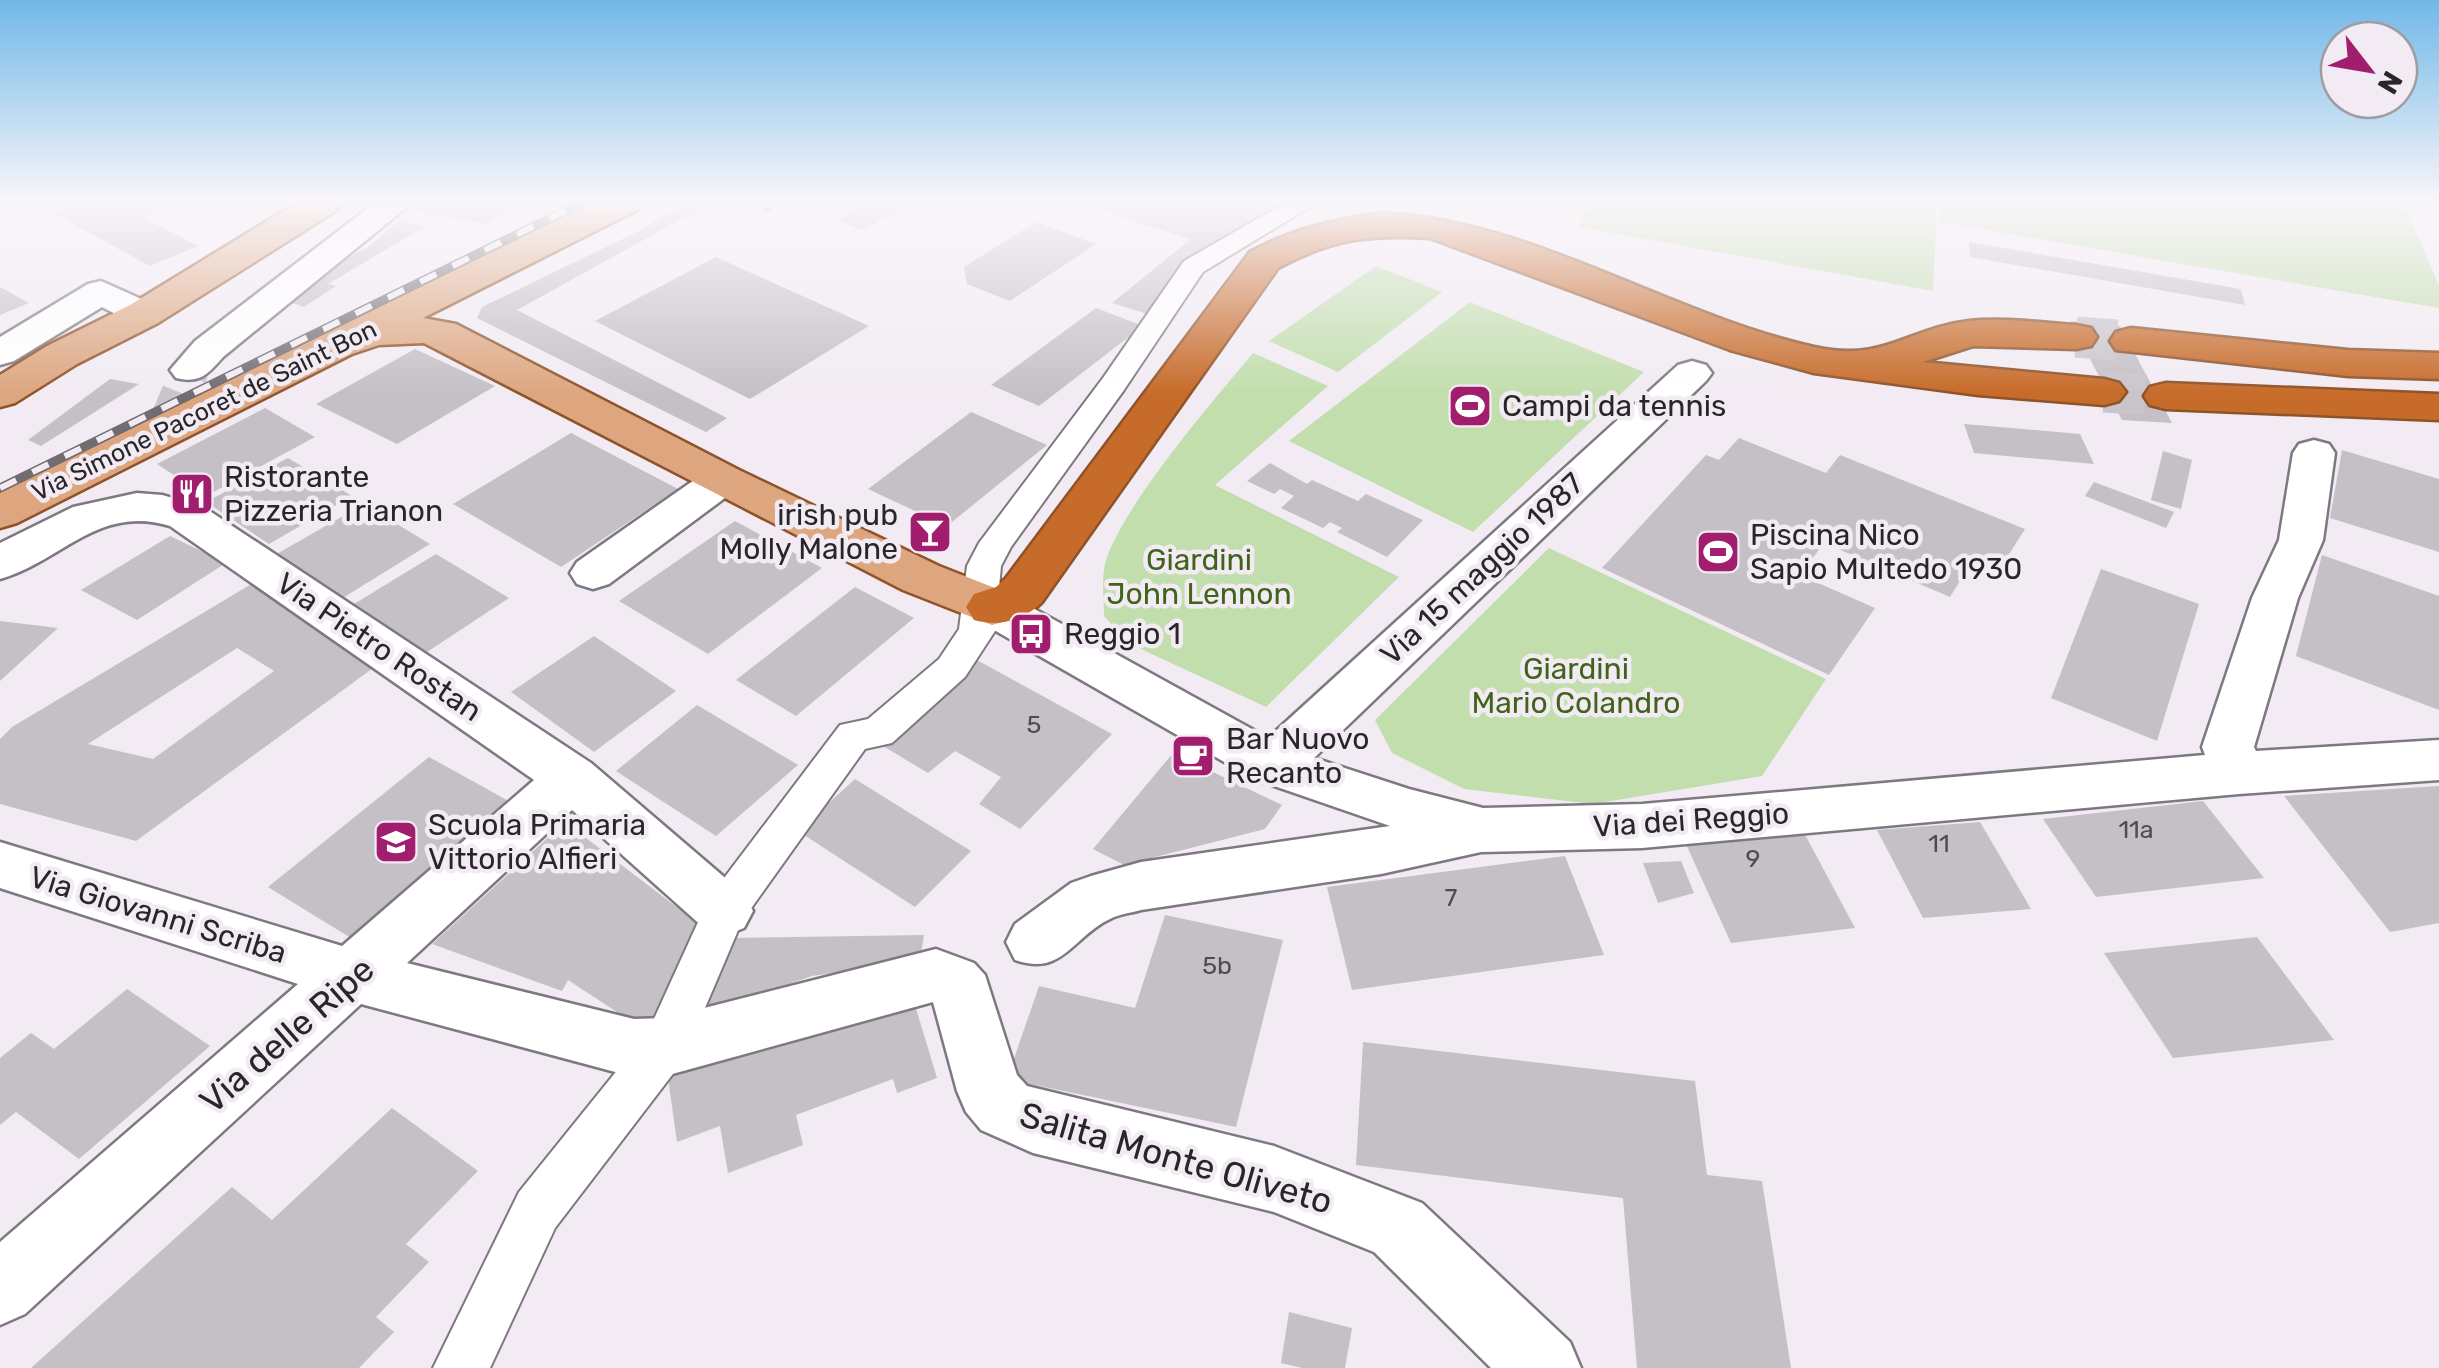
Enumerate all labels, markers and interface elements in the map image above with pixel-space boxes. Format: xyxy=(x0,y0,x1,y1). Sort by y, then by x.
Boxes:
north arrow xyxy=(2319,20,2419,120)
text: N xyxy=(2371,65,2409,100)
street label: Via Simone Pacoret de Saint Bon xyxy=(27,314,381,507)
sports icon: Campi da tennis xyxy=(1447,383,1493,429)
place label: Campi da tennis xyxy=(1502,388,1726,424)
place label: Ristorante Pizzeria Trianon xyxy=(224,459,443,529)
street label: Via 15 maggio 1987 xyxy=(1373,466,1591,672)
restaurant icon: Ristorante Pizzeria Trianon xyxy=(169,471,215,517)
place label: irish pub Molly Malone xyxy=(719,497,898,567)
bar icon: irish pub Molly Malone xyxy=(907,509,953,555)
place label: Piscina Nico Sapio Multedo 1930 xyxy=(1750,517,2022,587)
sports icon: Piscina Nico Sapio Multedo 1930 xyxy=(1695,529,1741,575)
park label: Giardini John Lennon xyxy=(1106,542,1292,612)
street label: Via Pietro Rostan xyxy=(270,565,488,729)
bus stop icon: Reggio 1 xyxy=(1008,611,1054,657)
place label: Reggio 1 xyxy=(1064,616,1181,652)
park label: Giardini Mario Colandro xyxy=(1471,651,1681,721)
house number: 5 xyxy=(1027,710,1041,739)
place label: Bar Nuovo Recanto xyxy=(1226,721,1370,791)
cafe icon: Bar Nuovo Recanto xyxy=(1170,733,1216,779)
street label: Via dei Reggio xyxy=(1592,795,1790,845)
place label: Scuola Primaria Vittorio Alfieri xyxy=(428,807,646,877)
house number: 11a xyxy=(2118,815,2154,844)
school or university icon: Scuola Primaria Vittorio Alfieri xyxy=(373,819,419,865)
house number: 11 xyxy=(1928,829,1950,858)
house number: 9 xyxy=(1746,844,1760,873)
street label: Via Giovanni Scriba xyxy=(25,859,291,971)
house number: 7 xyxy=(1445,883,1458,912)
street label: Via delle Ripe xyxy=(191,948,383,1122)
house number: 5b xyxy=(1202,951,1232,980)
street label: Salita Monte Oliveto xyxy=(1015,1093,1337,1223)

